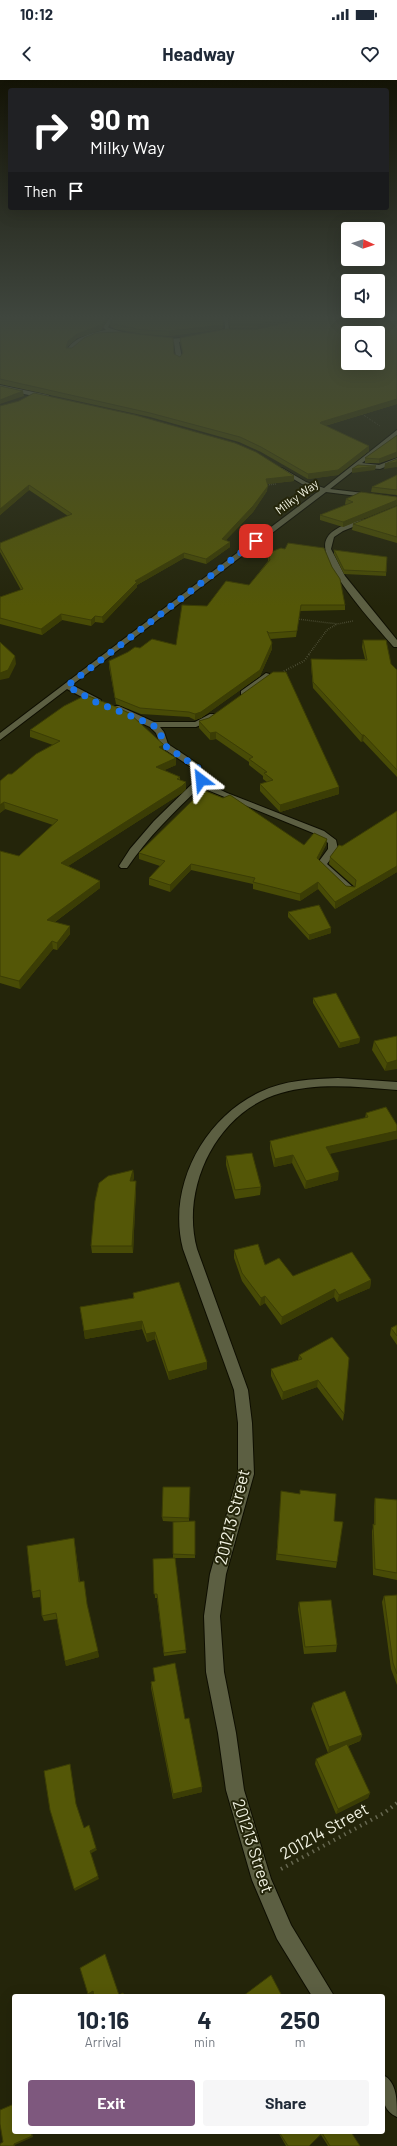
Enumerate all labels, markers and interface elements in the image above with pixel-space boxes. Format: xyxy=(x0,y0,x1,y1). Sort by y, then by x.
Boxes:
text: 10:12 xyxy=(20,5,53,23)
icon: back xyxy=(16,43,38,65)
text: Headway xyxy=(162,43,235,65)
icon: heart xyxy=(359,43,381,65)
text: 90 m xyxy=(90,102,150,136)
icon: right xyxy=(24,104,76,156)
text: Milky Way xyxy=(90,136,165,158)
icon: arrive xyxy=(65,180,87,202)
text: Then xyxy=(24,182,57,200)
north arrow xyxy=(341,222,385,266)
map controls xyxy=(341,222,385,370)
button: sound xyxy=(341,274,385,318)
button: search xyxy=(341,326,385,370)
street label: Milky Way xyxy=(272,476,321,517)
pin xyxy=(239,524,273,558)
icon: arrive xyxy=(245,530,267,552)
position arrow xyxy=(180,759,222,801)
street label: 201213 Street xyxy=(210,1467,253,1567)
street label: 201213 Street xyxy=(229,1796,279,1895)
street label: 201214 Street xyxy=(276,1798,371,1863)
text: 10:16 xyxy=(77,2005,129,2034)
text: 4 xyxy=(197,2005,212,2034)
text: 250 xyxy=(280,2005,320,2034)
text: Arrival xyxy=(85,2034,121,2050)
text: min xyxy=(194,2034,215,2050)
text: m xyxy=(295,2034,305,2050)
button: Exit xyxy=(28,2080,195,2126)
button: Share xyxy=(203,2080,369,2126)

